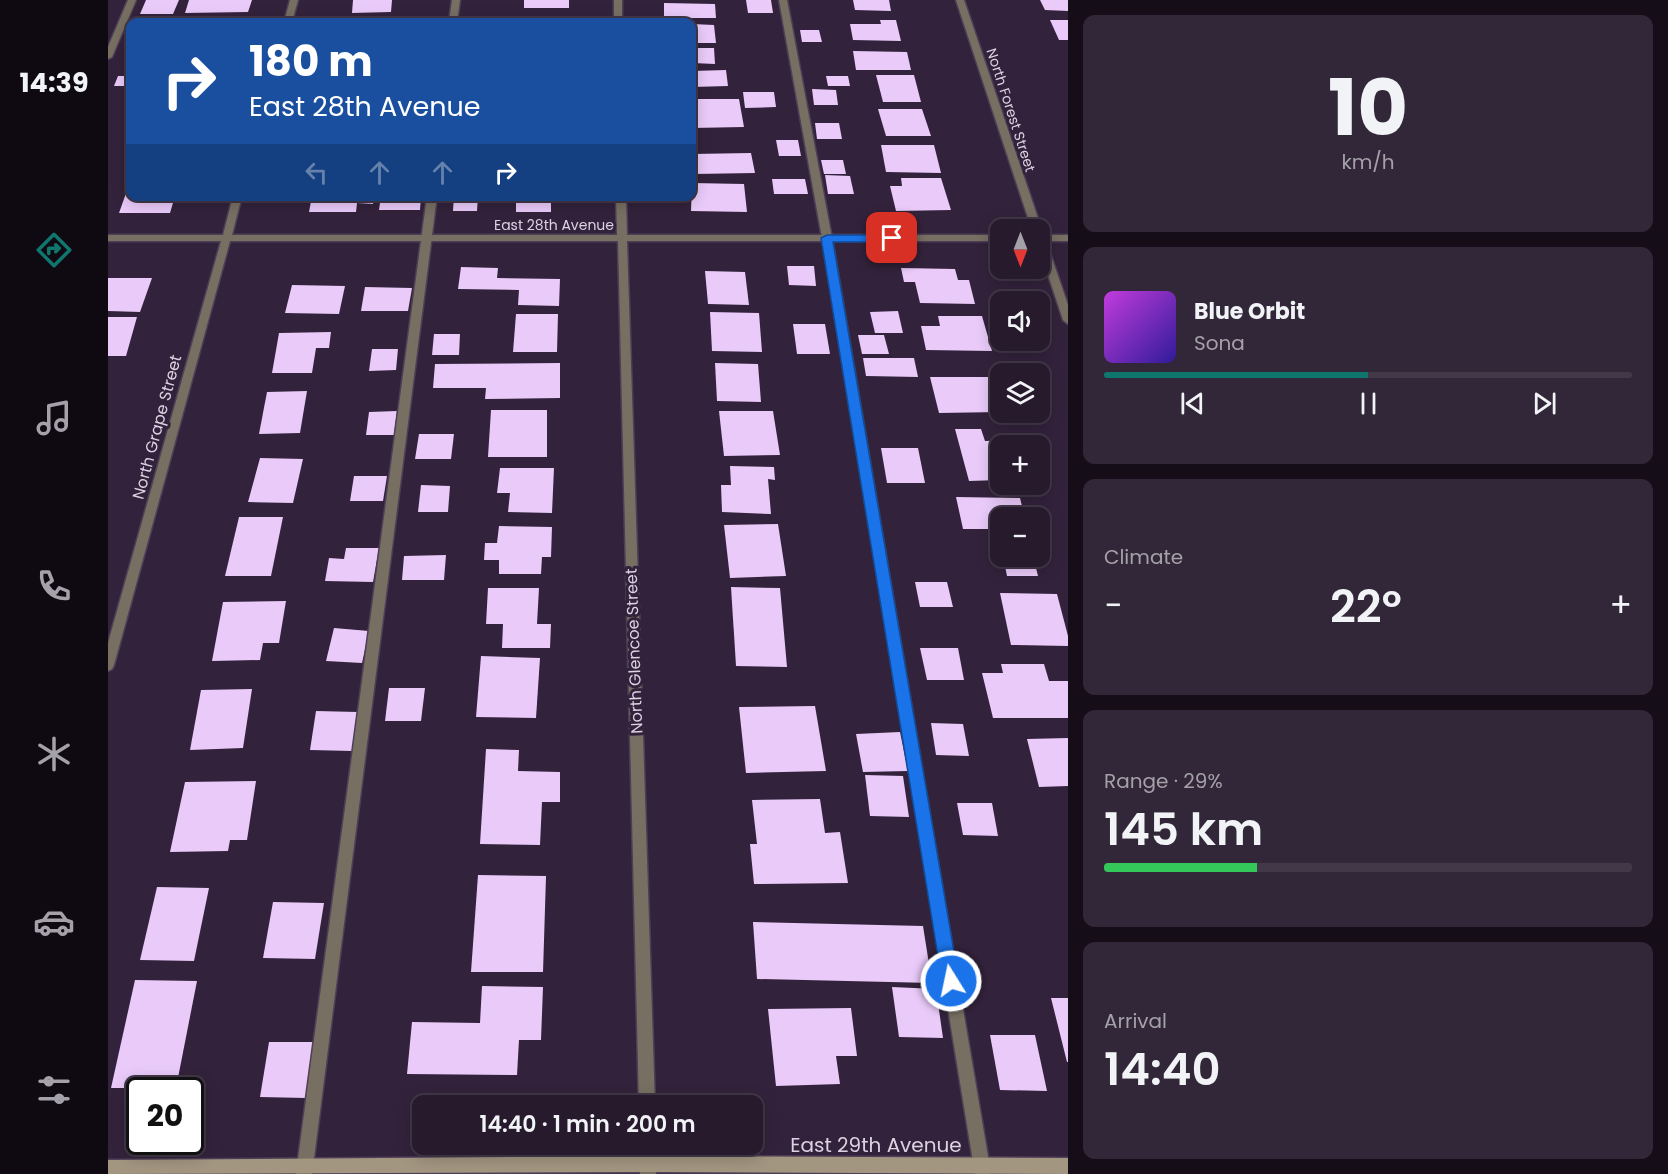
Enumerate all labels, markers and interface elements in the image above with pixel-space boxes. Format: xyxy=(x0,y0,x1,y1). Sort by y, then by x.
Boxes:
text: 180 m xyxy=(249,32,373,91)
icon: right xyxy=(150,42,228,120)
street label: North Forest Street xyxy=(982,46,1040,174)
text: 10 xyxy=(1328,53,1408,162)
text: 14:39 xyxy=(19,64,89,101)
text: East 28th Avenue xyxy=(249,88,481,125)
text: km/h xyxy=(1341,148,1395,176)
icon: left xyxy=(300,156,333,189)
icon: ahead xyxy=(363,156,396,189)
icon: ahead xyxy=(426,156,459,189)
icon: right xyxy=(489,156,522,189)
pin xyxy=(866,212,917,263)
street label: East 28th Avenue xyxy=(494,215,614,235)
north arrow xyxy=(990,219,1050,279)
map controls xyxy=(990,219,1050,567)
icon: arrive xyxy=(875,221,908,254)
icon: directions xyxy=(33,229,75,271)
button: sound xyxy=(990,291,1050,351)
text: Blue Orbit xyxy=(1194,296,1305,327)
text: Sona xyxy=(1194,329,1245,357)
street label: North Grape Street xyxy=(127,352,187,502)
button: layers xyxy=(990,363,1050,423)
icon: previous xyxy=(1176,387,1209,420)
icon: pause xyxy=(1352,387,1385,420)
icon: next xyxy=(1528,387,1561,420)
icon: music xyxy=(33,397,75,439)
button: + xyxy=(990,435,1050,495)
button: − xyxy=(990,507,1050,567)
text: Climate xyxy=(1104,543,1183,571)
icon: phone xyxy=(33,565,75,607)
street label: North Glencoe Street xyxy=(620,568,648,734)
text: 22° xyxy=(1330,575,1402,638)
text: − xyxy=(1104,582,1122,629)
text: + xyxy=(1609,582,1632,629)
icon: climate xyxy=(33,733,75,775)
text: Range · 29% xyxy=(1104,767,1223,795)
text: 145 km xyxy=(1104,798,1263,861)
icon: car xyxy=(33,901,75,943)
position arrow xyxy=(919,949,983,1013)
text: Arrival xyxy=(1104,1007,1167,1035)
text: 14:40 xyxy=(1104,1038,1221,1101)
icon: filters xyxy=(33,1069,75,1111)
speed limit sign: 20 xyxy=(126,1077,204,1155)
text: 14:40 · 1 min · 200 m xyxy=(479,1109,696,1140)
street label: East 29th Avenue xyxy=(790,1131,962,1159)

